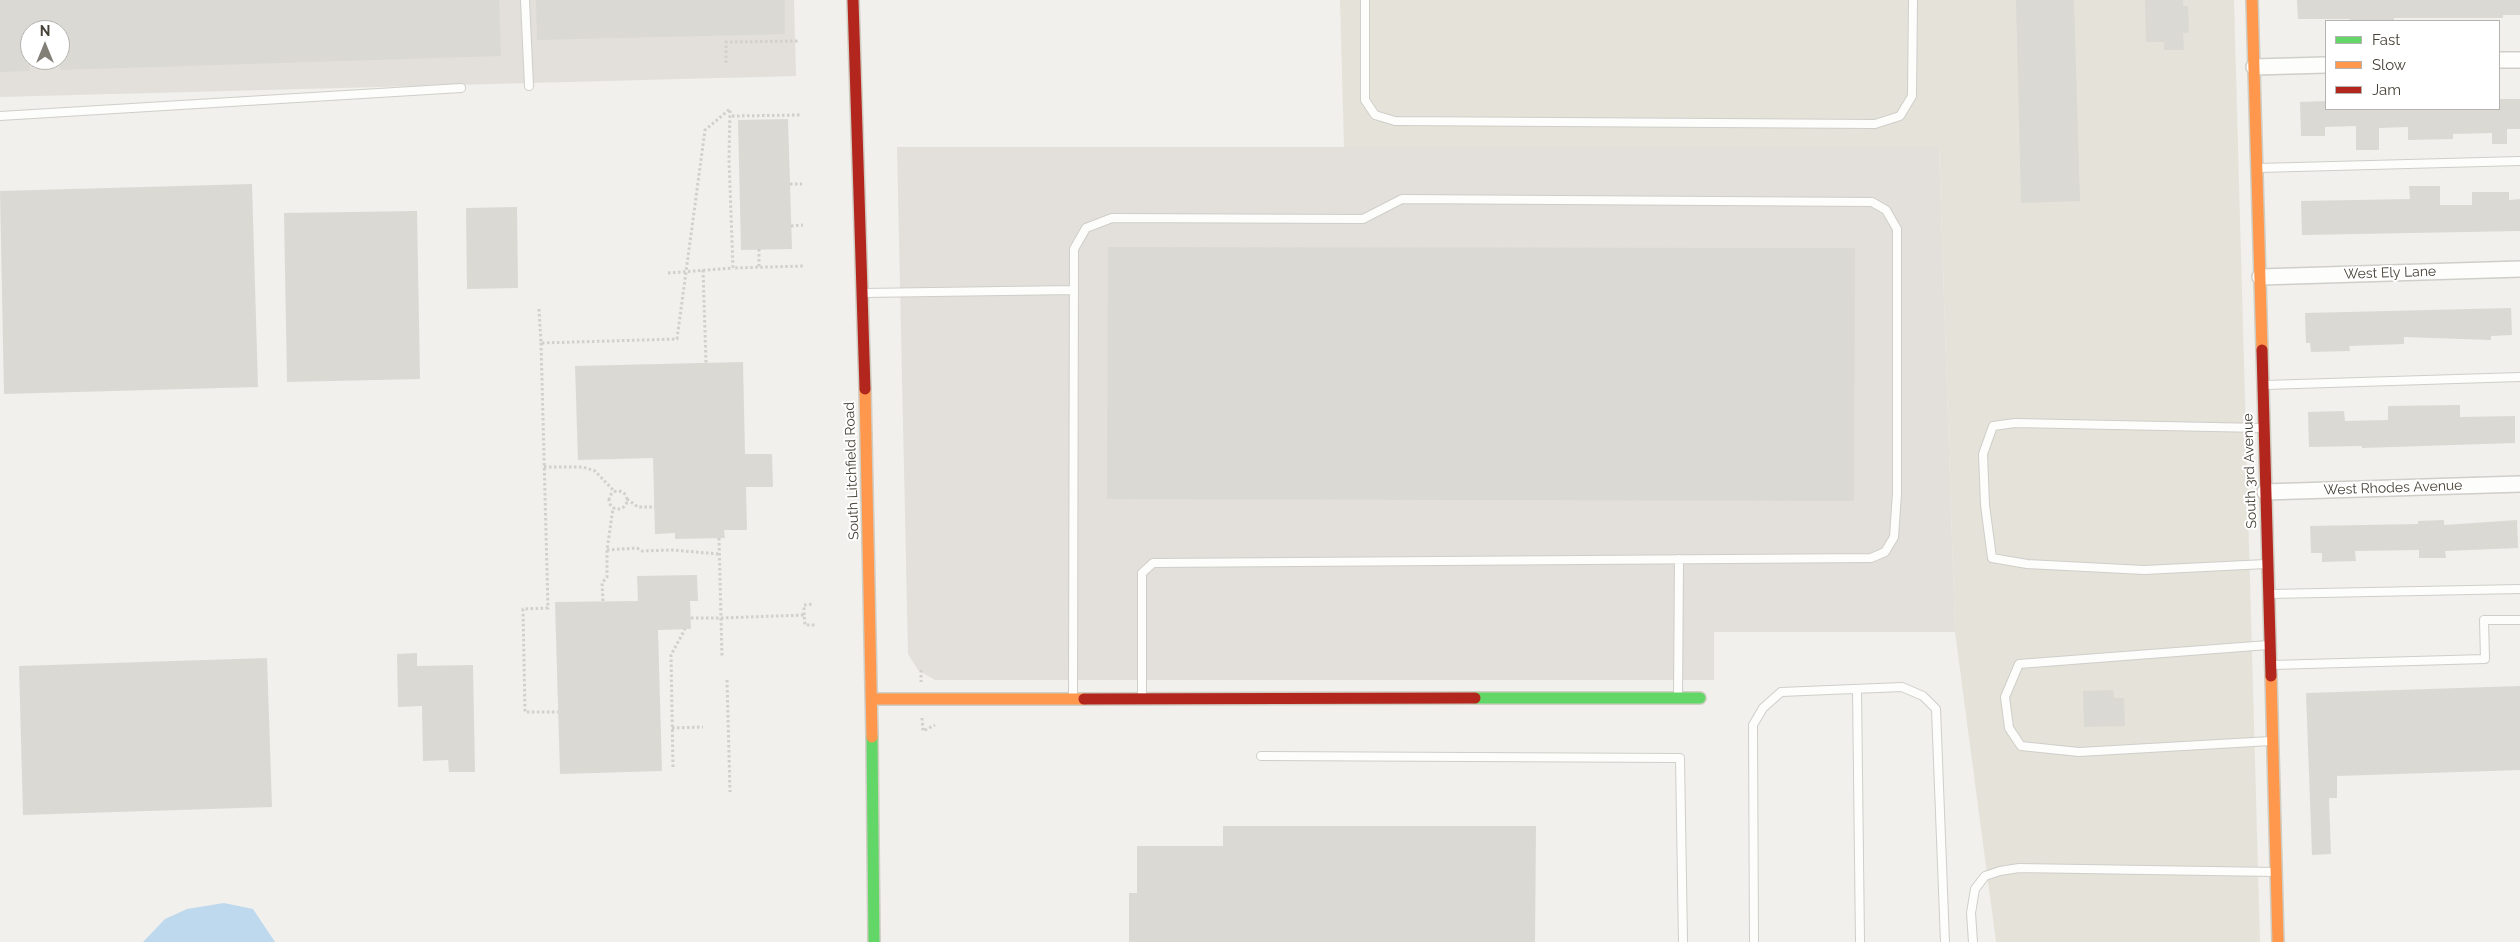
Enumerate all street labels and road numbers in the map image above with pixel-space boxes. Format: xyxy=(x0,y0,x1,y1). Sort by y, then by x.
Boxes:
street label: West Ely Lane xyxy=(2344,263,2436,283)
street label: South Litchfield Road xyxy=(841,402,863,540)
street label: South 3rd Avenue xyxy=(2240,413,2260,529)
street label: West Rhodes Avenue xyxy=(2323,477,2463,499)

